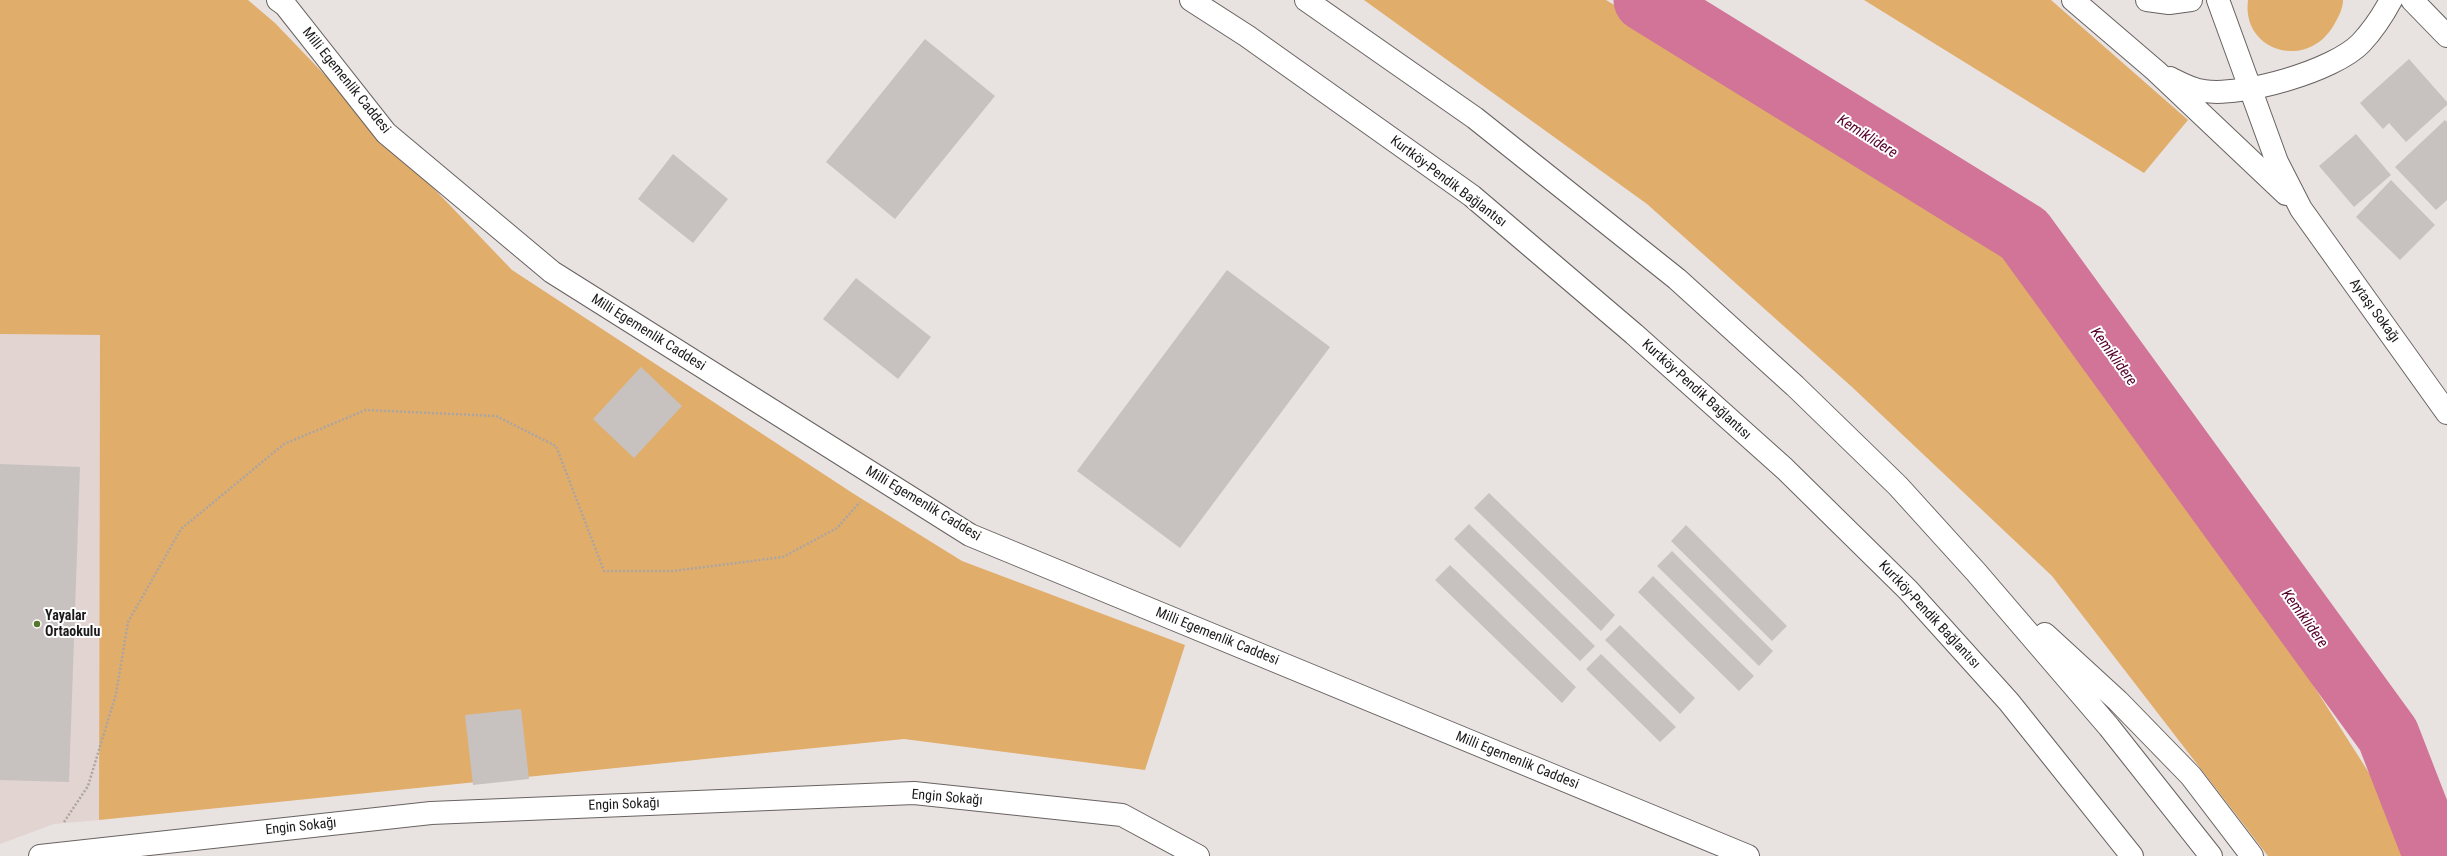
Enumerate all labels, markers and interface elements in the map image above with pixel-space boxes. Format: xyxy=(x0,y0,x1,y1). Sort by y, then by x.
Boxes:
street label: Milli Egemenlik Caddesi xyxy=(298,25,394,137)
water label: Kemiklidere xyxy=(1834,112,1900,162)
street label: Kurtköy-Pendik Bağlantısı xyxy=(1387,133,1509,231)
street label: Aytaşı Sokağı xyxy=(2345,276,2403,346)
street label: Milli Egemenlik Caddesi xyxy=(588,291,708,375)
water label: Kemiklidere xyxy=(2086,325,2140,389)
street label: Kurtköy-Pendik Bağlantısı xyxy=(1638,336,1754,444)
street label: Milli Egemenlik Caddesi xyxy=(862,463,984,545)
street label: Kurtköy-Pendik Bağlantısı xyxy=(1875,558,1983,672)
water label: Kemiklidere xyxy=(2277,587,2331,651)
street label: Milli Egemenlik Caddesi xyxy=(1153,605,1281,669)
place label: Yayalar Ortaokulu xyxy=(45,608,100,640)
marker: Yayalar Ortaokulu xyxy=(32,619,42,629)
street label: Milli Egemenlik Caddesi xyxy=(1453,729,1581,793)
street label: Engin Sokağı xyxy=(911,787,983,809)
street label: Engin Sokağı xyxy=(588,795,660,815)
street label: Engin Sokağı xyxy=(265,815,337,839)

